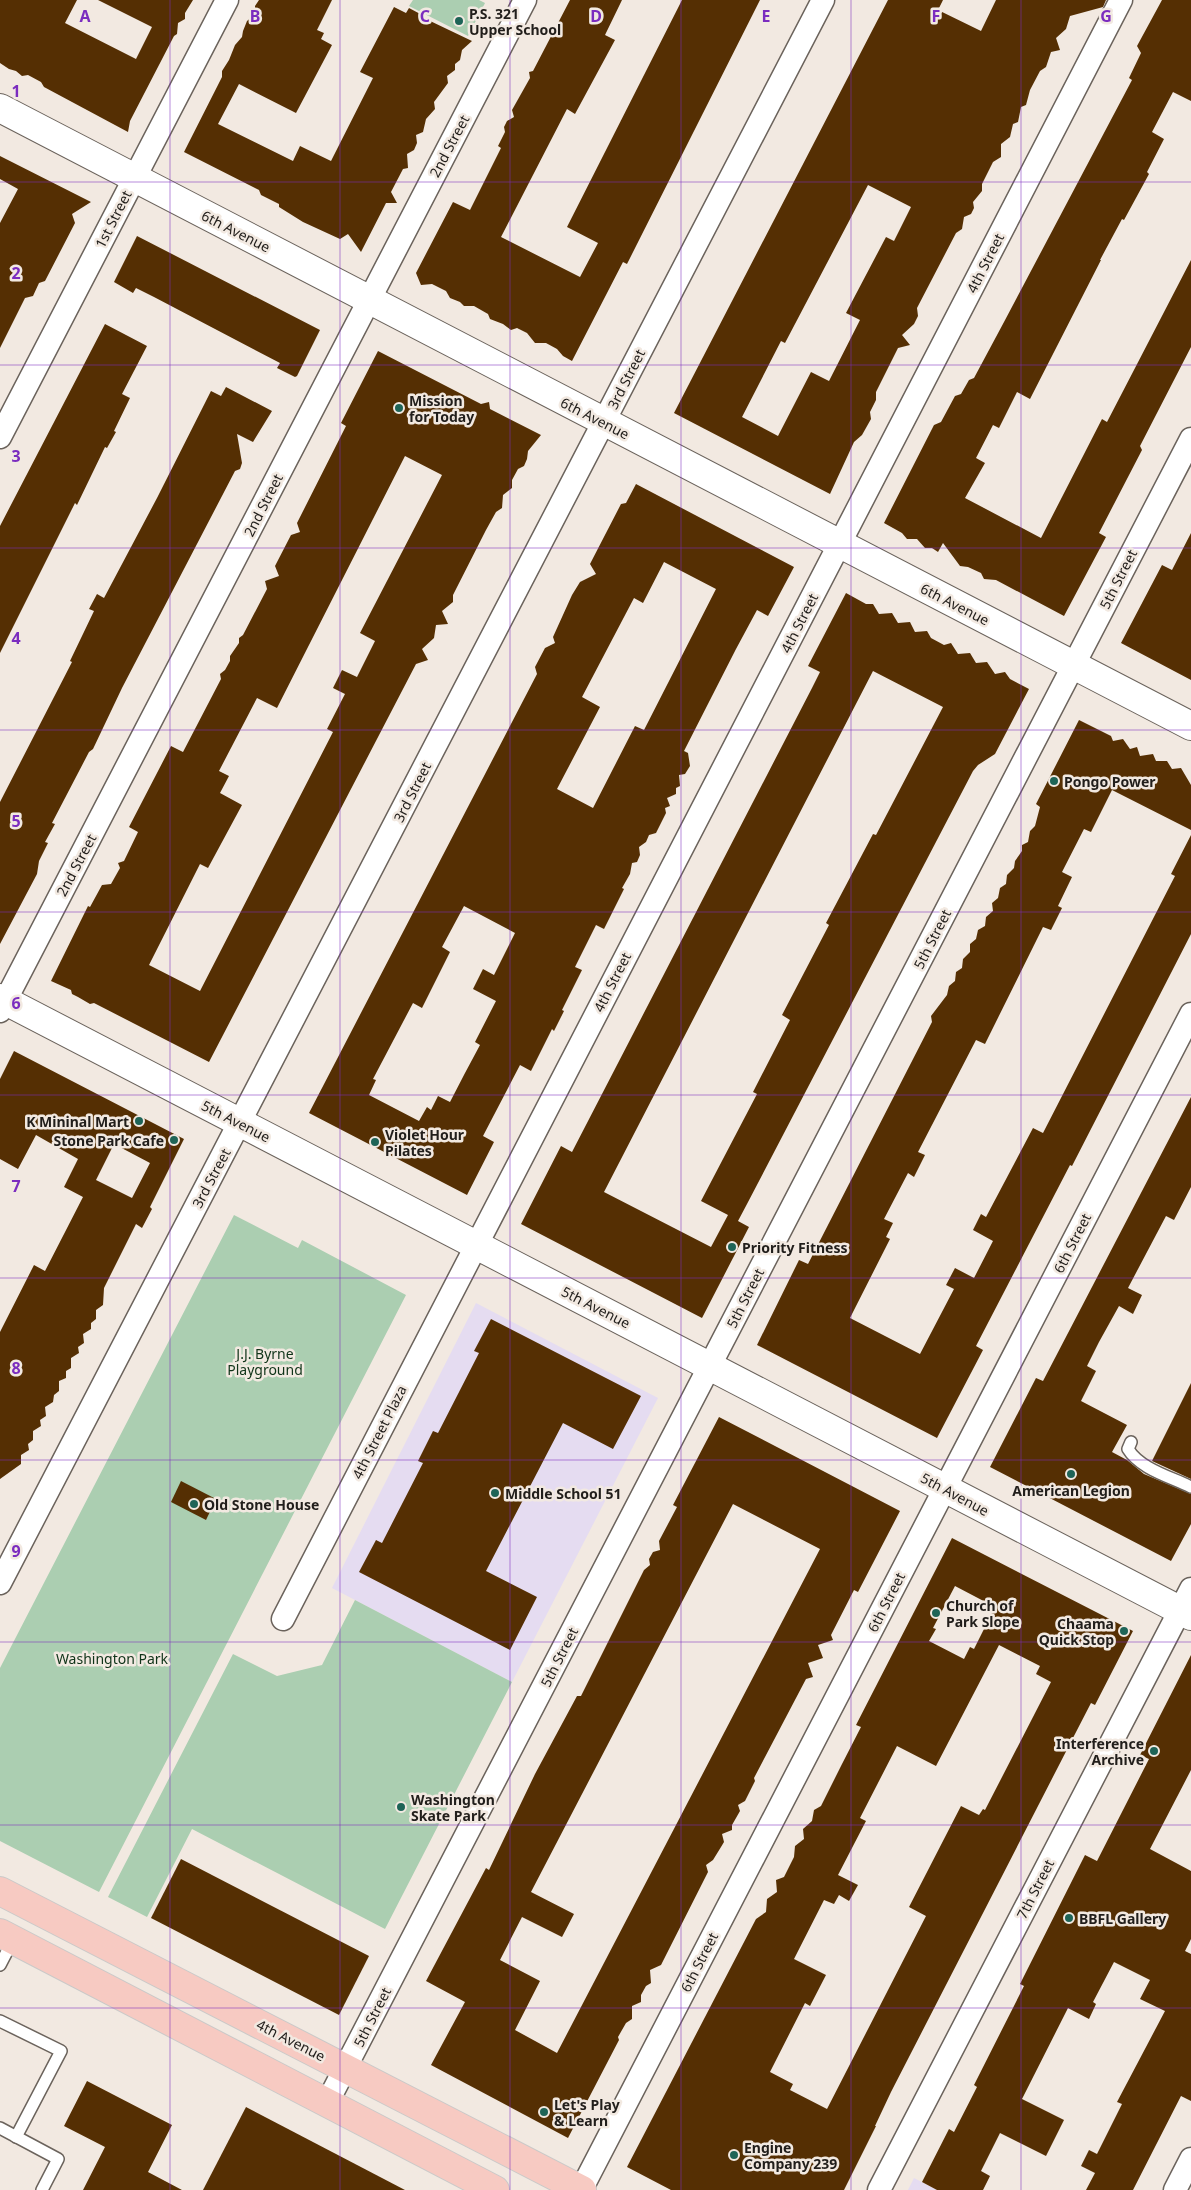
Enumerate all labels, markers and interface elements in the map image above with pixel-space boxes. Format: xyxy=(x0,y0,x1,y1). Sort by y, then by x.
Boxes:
place label: P.S. 321 Upper School xyxy=(469,4,561,39)
text: A xyxy=(79,5,91,27)
text: B xyxy=(250,5,260,27)
text: C xyxy=(420,5,430,27)
text: D xyxy=(590,5,602,27)
text: E xyxy=(762,5,771,27)
text: F xyxy=(932,5,940,27)
text: G xyxy=(1100,5,1112,27)
marker: P.S. 321 Upper School xyxy=(453,15,465,27)
text: 1 xyxy=(11,80,21,102)
street label: 2nd Street xyxy=(425,112,473,180)
street label: 1st Street xyxy=(90,187,136,251)
street label: 6th Avenue xyxy=(198,206,274,256)
street label: 4th Street xyxy=(962,230,1008,296)
text: 2 xyxy=(11,262,21,284)
street label: 3rd Street xyxy=(603,346,649,412)
place label: Mission for Today xyxy=(409,391,474,426)
street label: 6th Avenue xyxy=(557,393,633,443)
marker: Mission for Today xyxy=(393,402,405,414)
text: 3 xyxy=(11,445,21,467)
street label: 2nd Street xyxy=(239,470,287,540)
street label: 5th Street xyxy=(1095,546,1141,612)
street label: 6th Avenue xyxy=(917,579,993,629)
street label: 4th Street xyxy=(776,590,822,656)
text: 4 xyxy=(11,627,21,649)
street label: 3rd Street xyxy=(389,759,435,825)
place label: Pongo Power xyxy=(1064,772,1156,791)
marker: Pongo Power xyxy=(1048,775,1060,787)
text: 5 xyxy=(11,810,21,832)
street label: 2nd Street xyxy=(52,831,100,899)
street label: 5th Street xyxy=(909,906,955,972)
street label: 4th Street xyxy=(589,949,635,1015)
text: 6 xyxy=(11,992,21,1014)
street label: 5th Avenue xyxy=(198,1096,274,1146)
place label: K Mininal Mart xyxy=(26,1112,129,1131)
marker: K Mininal Mart xyxy=(133,1115,145,1127)
place label: Violet Hour Pilates xyxy=(385,1125,465,1160)
place label: Stone Park Cafe xyxy=(54,1131,164,1150)
marker: Stone Park Cafe xyxy=(168,1134,180,1146)
marker: Violet Hour Pilates xyxy=(369,1136,381,1148)
street label: 3rd Street xyxy=(187,1145,235,1211)
text: 7 xyxy=(11,1175,21,1197)
street label: 6th Street xyxy=(1049,1210,1095,1276)
place label: Priority Fitness xyxy=(742,1238,848,1257)
marker: Priority Fitness xyxy=(726,1241,738,1253)
street label: 5th Street xyxy=(722,1265,768,1331)
street label: 5th Avenue xyxy=(558,1282,634,1332)
park label: J.J. Byrne Playground xyxy=(227,1344,303,1379)
text: 8 xyxy=(11,1357,21,1379)
street label: 4th Street Plaza xyxy=(347,1382,411,1482)
street label: 5th Avenue xyxy=(918,1468,992,1520)
marker: American Legion xyxy=(1065,1468,1077,1480)
place label: American Legion xyxy=(1012,1481,1130,1500)
place label: Middle School 51 xyxy=(505,1484,622,1503)
marker: Middle School 51 xyxy=(489,1487,501,1499)
place label: Old Stone House xyxy=(204,1495,319,1514)
marker: Old Stone House xyxy=(188,1498,200,1510)
text: 9 xyxy=(11,1540,21,1562)
street label: 6th Street xyxy=(863,1569,909,1635)
place label: Church of Park Slope xyxy=(946,1596,1020,1631)
marker: Church of Park Slope xyxy=(930,1607,942,1619)
place label: Chaama Quick Stop xyxy=(1039,1614,1114,1649)
street label: 5th Street xyxy=(536,1624,582,1690)
marker: Chaama Quick Stop xyxy=(1118,1625,1130,1637)
park label: Washington Park xyxy=(56,1649,169,1668)
place label: Interference Archive xyxy=(1056,1734,1144,1769)
marker: Interference Archive xyxy=(1148,1745,1160,1757)
place label: Washington Skate Park xyxy=(411,1790,495,1825)
marker: Washington Skate Park xyxy=(395,1801,407,1813)
street label: 7th Street xyxy=(1012,1856,1058,1922)
place label: BBFL Gallery xyxy=(1079,1909,1166,1928)
marker: BBFL Gallery xyxy=(1063,1912,1075,1924)
street label: 6th Street xyxy=(676,1929,722,1995)
street label: 5th Street xyxy=(349,1984,395,2050)
street label: 4th Avenue xyxy=(253,2015,329,2065)
place label: Let's Play & Learn xyxy=(554,2095,620,2130)
marker: Let's Play & Learn xyxy=(538,2106,550,2118)
place label: Engine Company 239 xyxy=(744,2138,837,2173)
marker: Engine Company 239 xyxy=(728,2149,740,2161)

